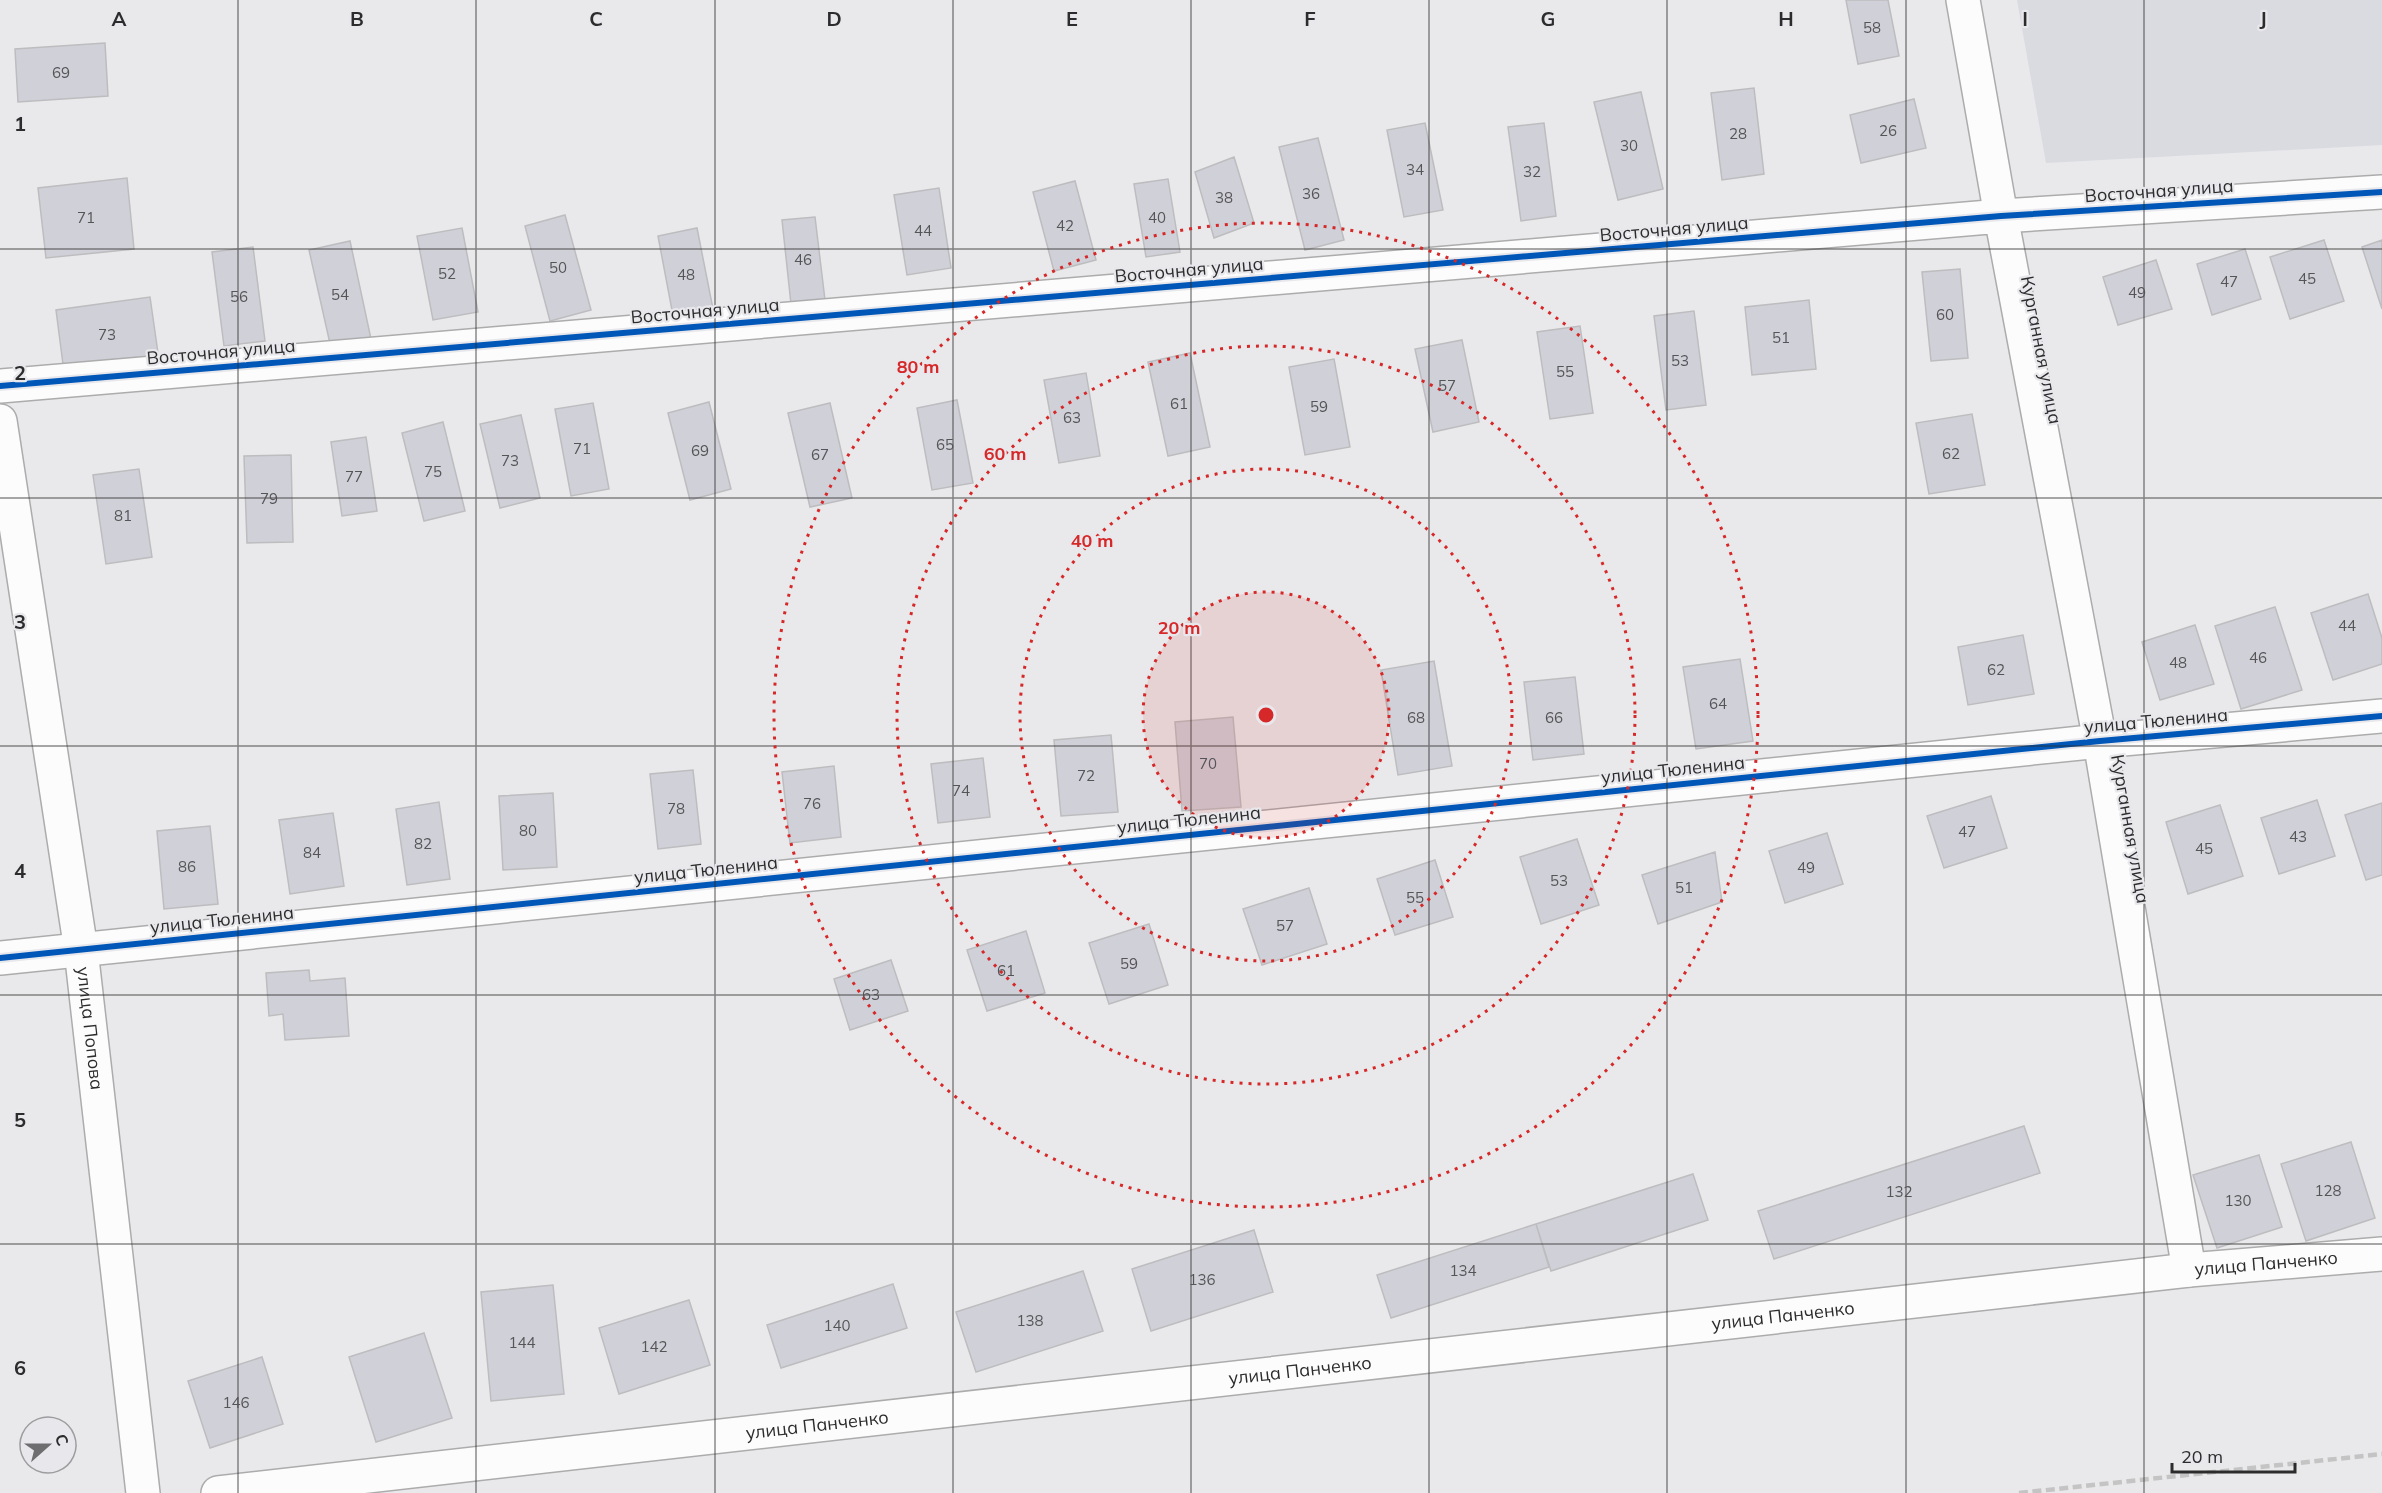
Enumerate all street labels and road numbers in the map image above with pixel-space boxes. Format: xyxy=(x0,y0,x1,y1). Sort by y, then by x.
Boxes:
street label: Восточная улица xyxy=(2084,174,2234,207)
street label: Восточная улица xyxy=(1599,211,1749,246)
street label: Восточная улица xyxy=(1114,252,1264,287)
street label: Курганная улица xyxy=(2016,274,2067,426)
street label: Восточная улица xyxy=(630,293,780,328)
street label: Восточная улица xyxy=(146,334,296,369)
street label: улица Тюленина xyxy=(2083,703,2229,738)
street label: улица Тюленина xyxy=(1600,751,1746,788)
street label: Курганная улица xyxy=(2106,753,2155,905)
street label: улица Тюленина xyxy=(1116,801,1262,838)
street label: улица Тюленина xyxy=(633,851,779,888)
street label: улица Тюленина xyxy=(149,901,295,938)
street label: улица Попова xyxy=(72,966,109,1091)
street label: улица Панченко xyxy=(2194,1246,2339,1281)
street label: улица Панченко xyxy=(1710,1296,1856,1335)
street label: улица Панченко xyxy=(1227,1351,1373,1390)
street label: улица Панченко xyxy=(744,1405,890,1444)

